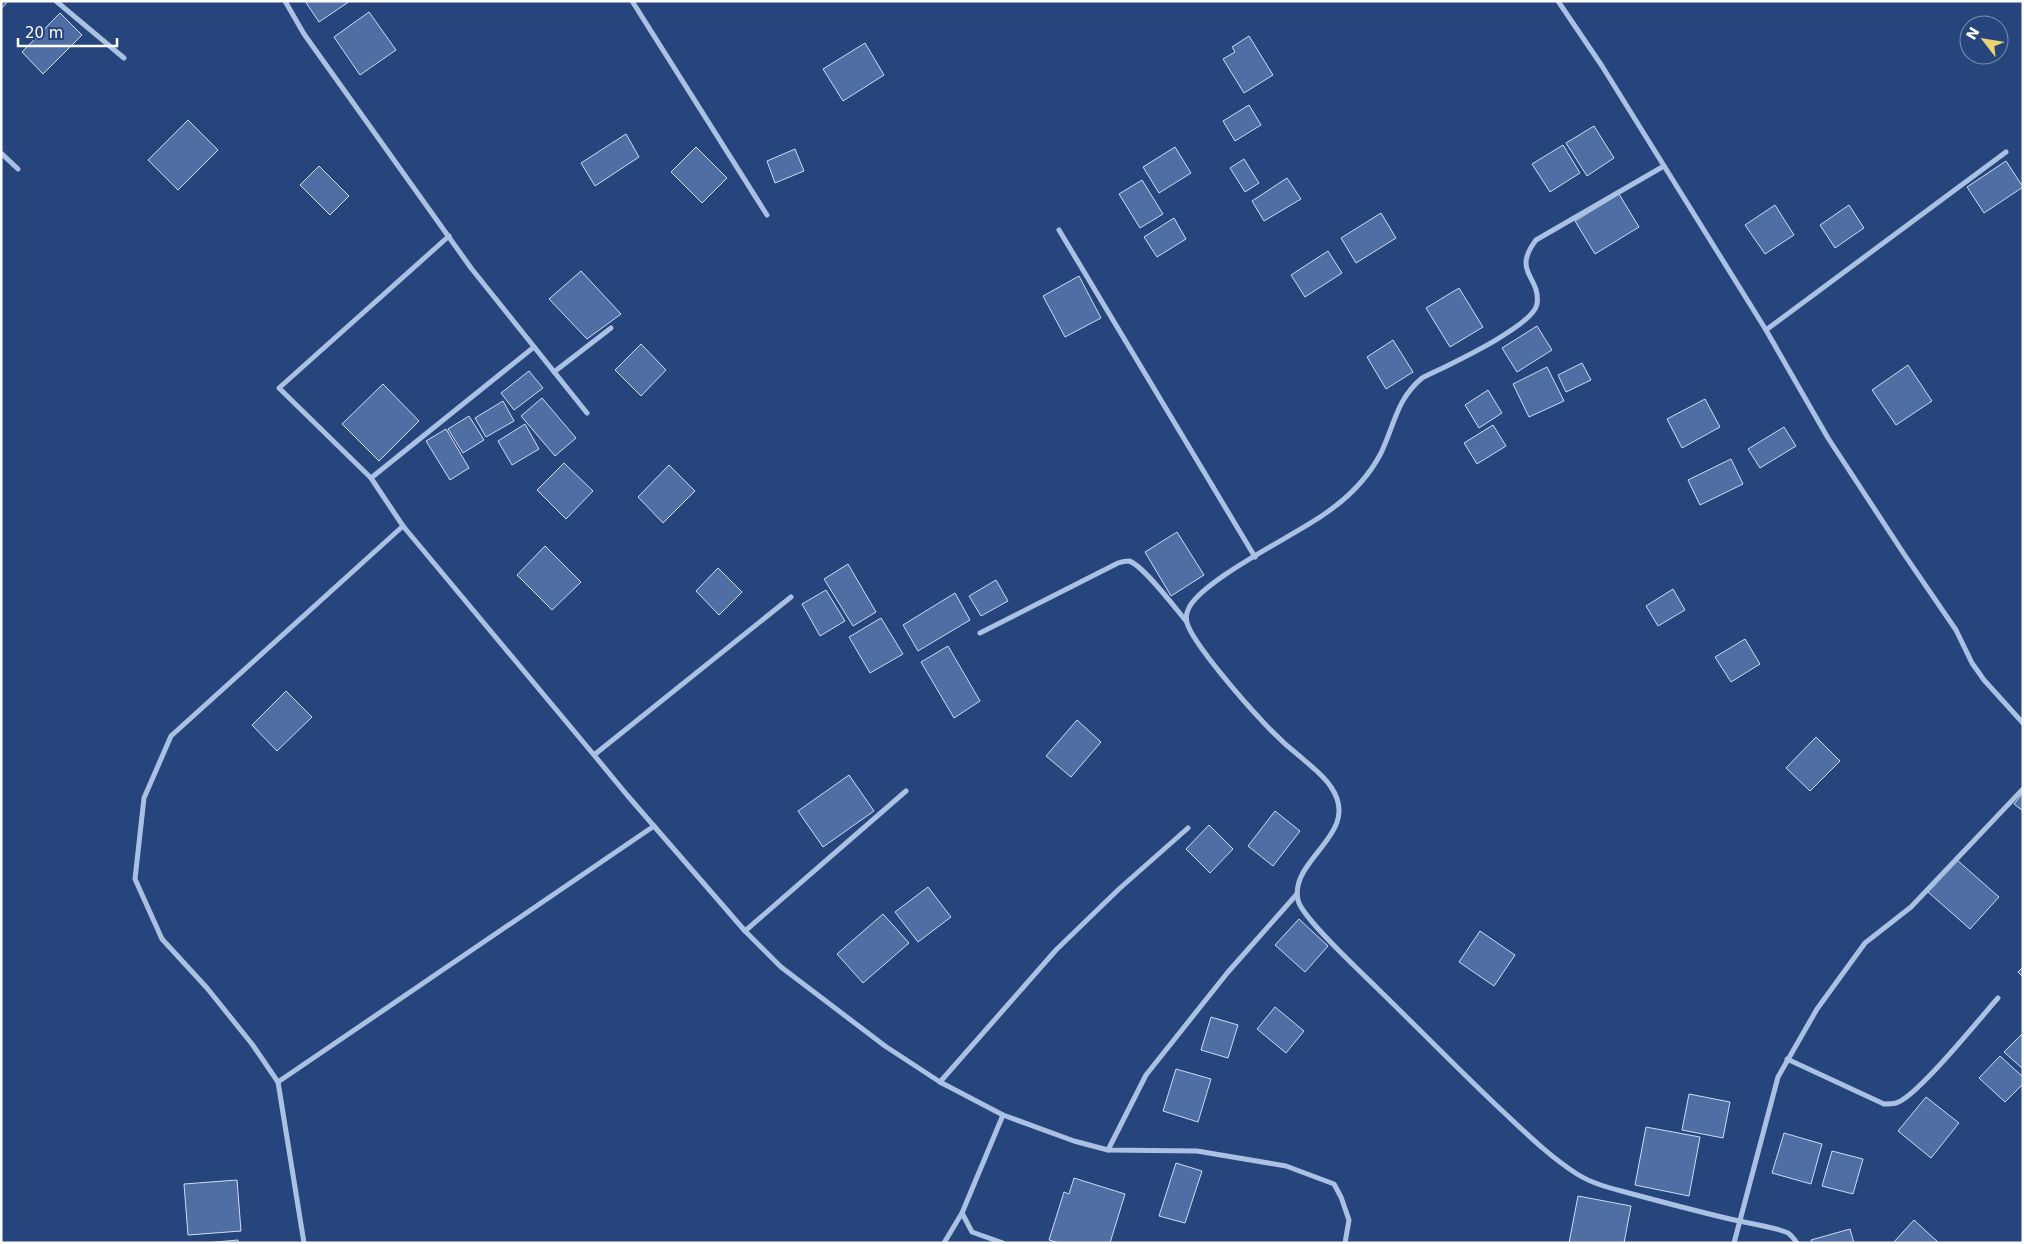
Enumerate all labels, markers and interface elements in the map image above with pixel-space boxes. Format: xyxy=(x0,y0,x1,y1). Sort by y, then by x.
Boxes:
scale bar xyxy=(18,15,116,47)
north arrow xyxy=(1959,15,2009,65)
text: 20 m xyxy=(25,24,63,42)
text: N xyxy=(1963,24,1983,42)

